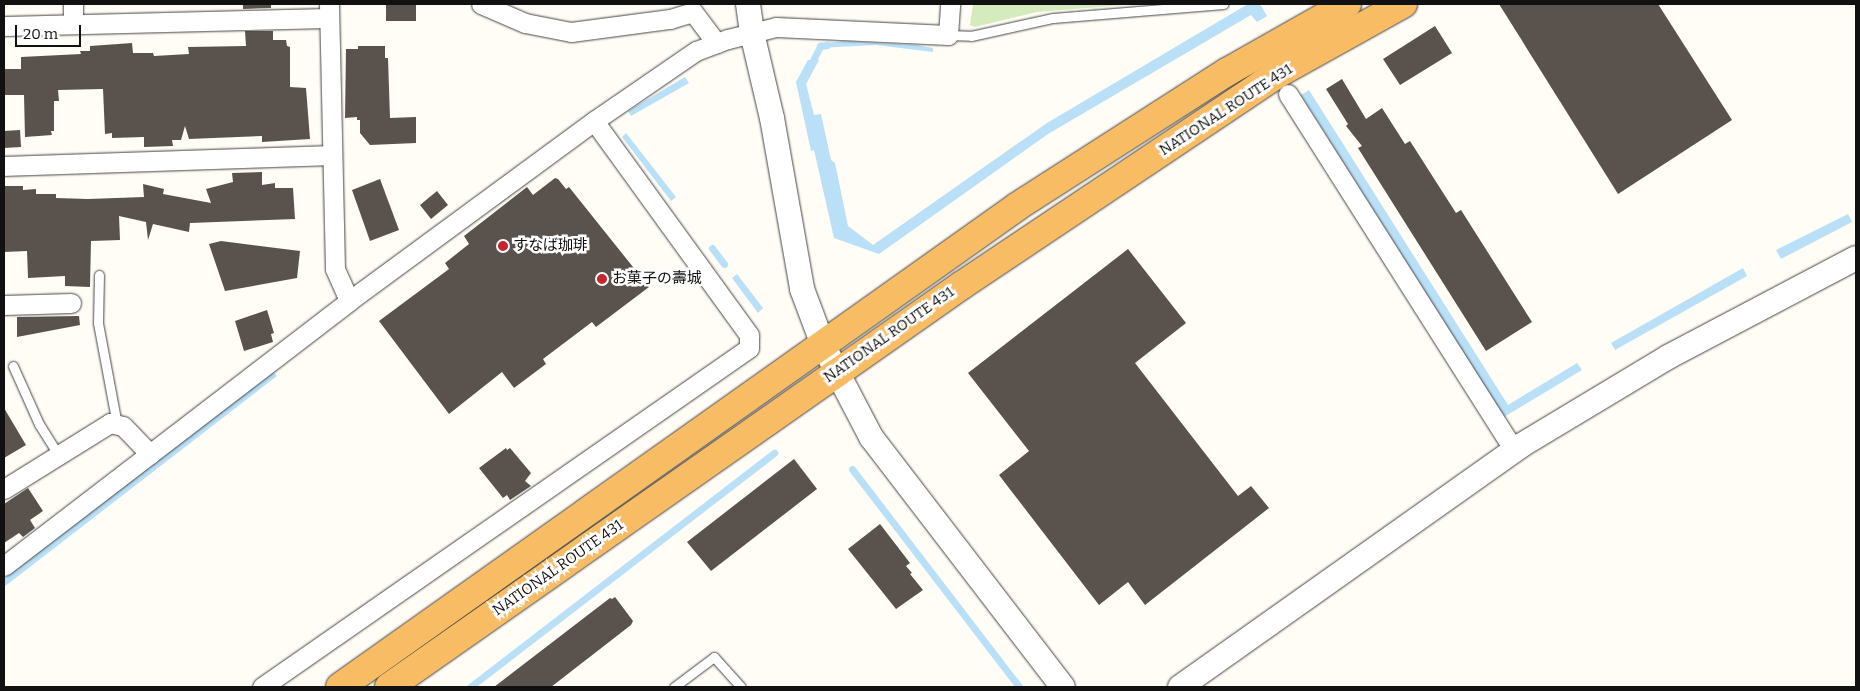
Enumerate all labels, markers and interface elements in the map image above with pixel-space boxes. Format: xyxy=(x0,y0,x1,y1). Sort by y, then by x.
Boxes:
scale bar xyxy=(18,15,84,47)
text: 20 m xyxy=(23,25,58,43)
street label: NATIONAL ROUTE 431 xyxy=(1156,60,1296,160)
place label: すなば珈琲 xyxy=(513,237,588,255)
marker: すなば珈琲 xyxy=(497,240,509,252)
place label: お菓子の壽城 xyxy=(612,270,702,288)
marker: お菓子の壽城 xyxy=(596,273,608,285)
street label: NATIONAL ROUTE 431 xyxy=(820,283,958,387)
street label: NATIONAL ROUTE 431 xyxy=(489,516,627,620)

